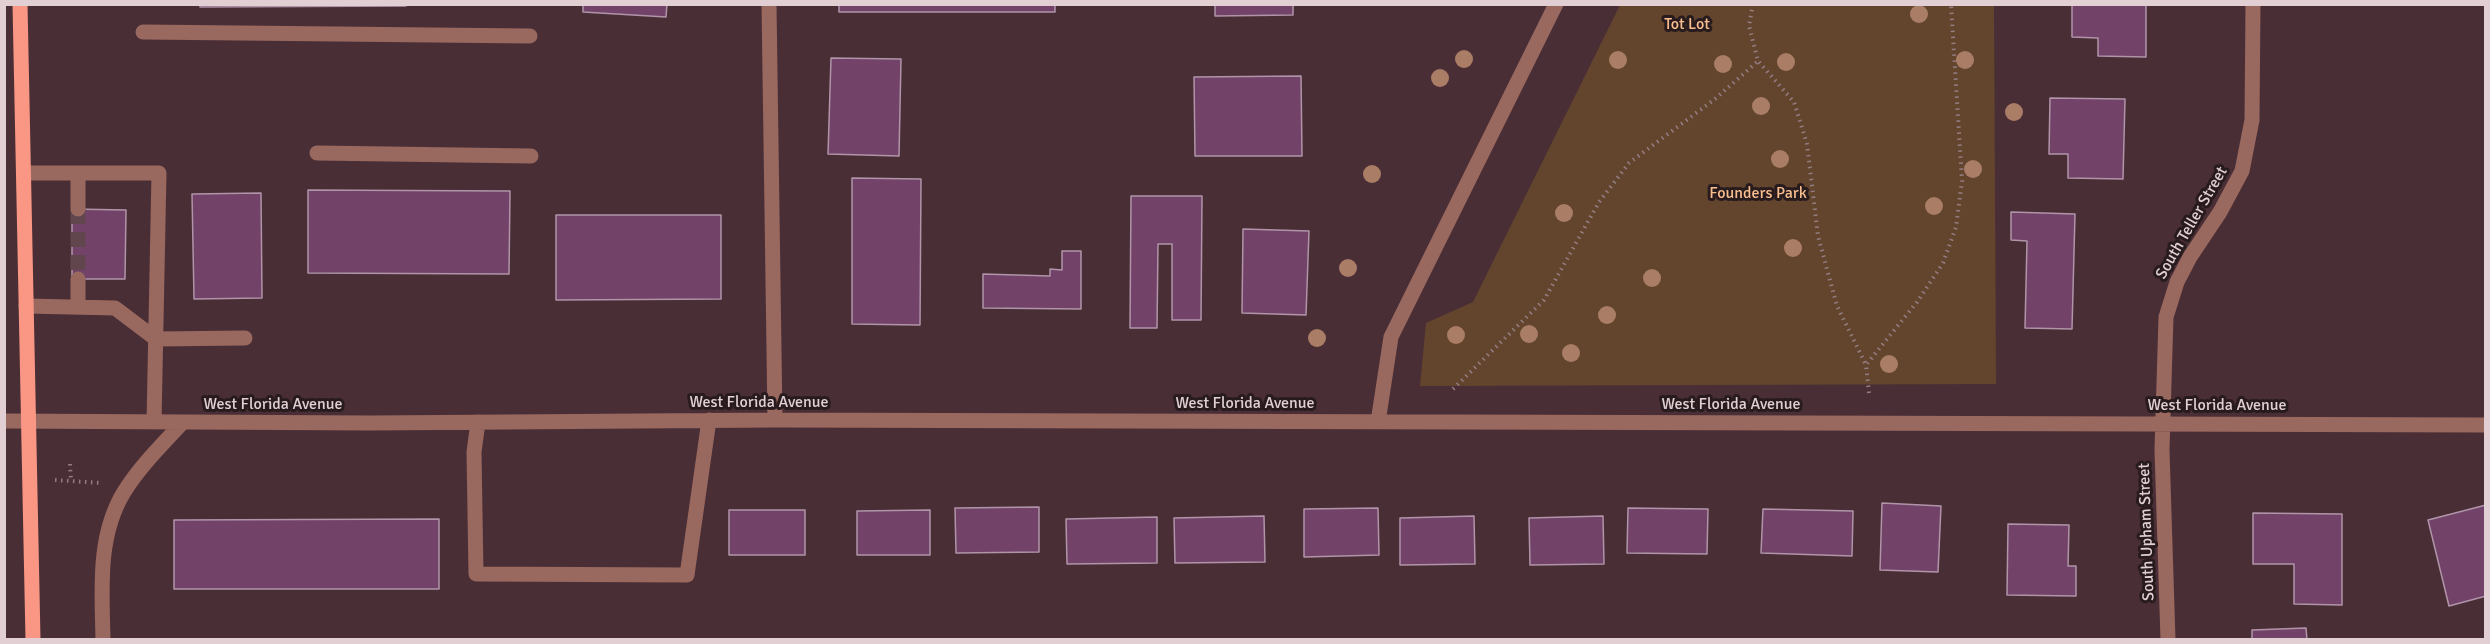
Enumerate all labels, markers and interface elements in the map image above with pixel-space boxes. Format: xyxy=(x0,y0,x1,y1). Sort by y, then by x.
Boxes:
park label: Tot Lot xyxy=(1664,15,1710,35)
street label: South Teller Street xyxy=(2152,163,2232,283)
park label: Founders Park xyxy=(1709,184,1807,204)
street label: West Florida Avenue xyxy=(690,393,828,413)
street label: West Florida Avenue xyxy=(1176,394,1314,414)
street label: West Florida Avenue xyxy=(204,395,342,415)
street label: West Florida Avenue xyxy=(1662,395,1800,415)
street label: West Florida Avenue xyxy=(2148,396,2286,416)
street label: South Upham Street xyxy=(2135,463,2159,601)

